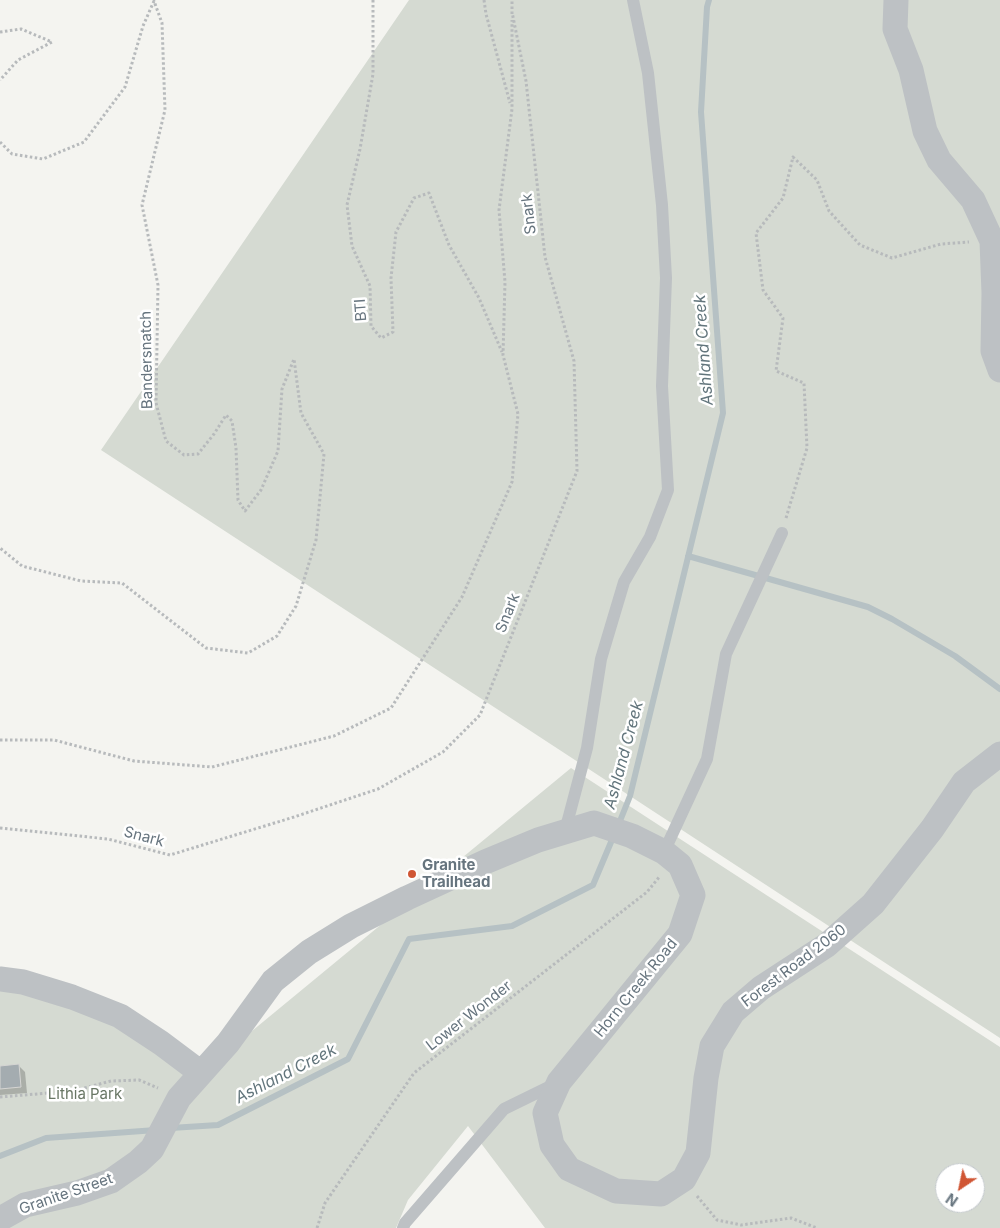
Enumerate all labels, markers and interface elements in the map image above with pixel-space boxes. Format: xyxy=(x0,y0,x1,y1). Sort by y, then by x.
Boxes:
street label: Snark xyxy=(518,193,540,235)
water label: Ashland Creek xyxy=(691,294,717,406)
street label: BTI xyxy=(351,298,371,322)
street label: Bandersnatch xyxy=(137,311,157,409)
street label: Snark xyxy=(492,591,524,635)
water label: Ashland Creek xyxy=(600,699,648,811)
street label: Snark xyxy=(122,823,166,851)
place label: Granite Trailhead xyxy=(422,856,490,891)
marker: Granite Trailhead xyxy=(406,868,418,880)
street label: Forest Road 2060 xyxy=(738,921,850,1011)
street label: Horn Creek Road xyxy=(591,935,681,1041)
street label: Lower Wonder xyxy=(423,977,515,1055)
water label: Ashland Creek xyxy=(232,1040,340,1108)
park label: Lithia Park xyxy=(48,1085,122,1103)
north arrow xyxy=(935,1163,985,1213)
street label: Granite Street xyxy=(17,1170,115,1218)
text: N xyxy=(943,1190,961,1210)

